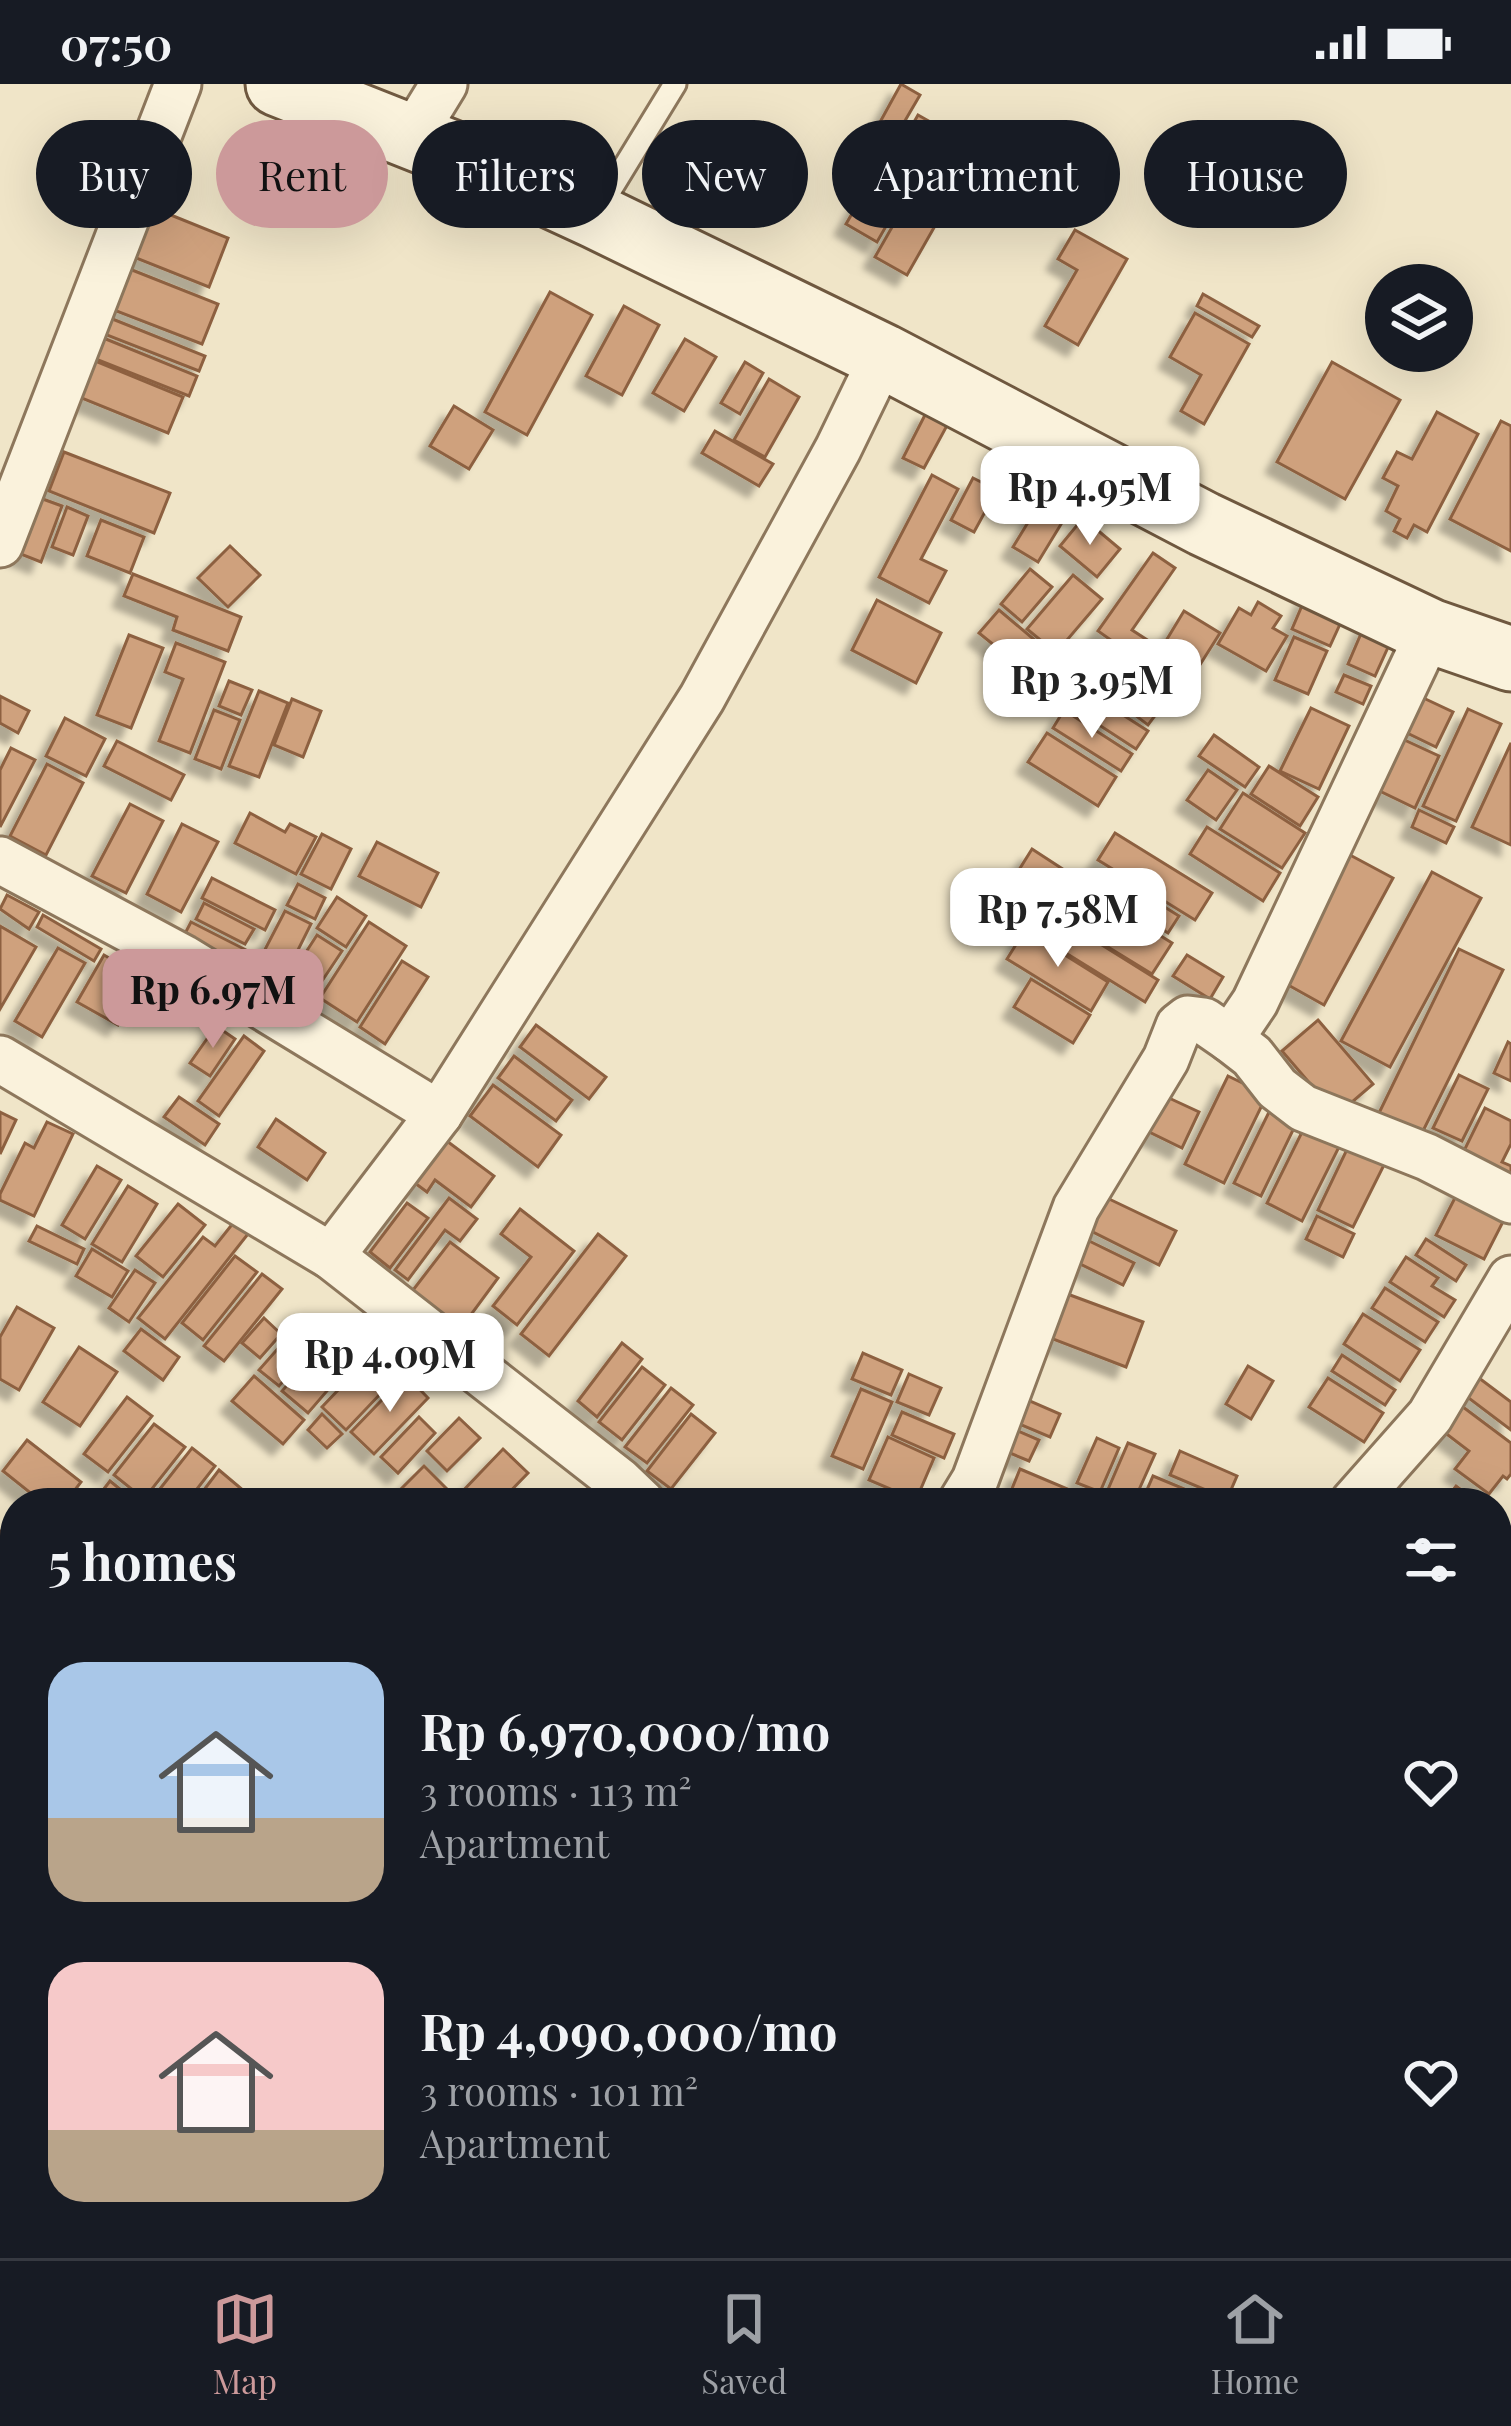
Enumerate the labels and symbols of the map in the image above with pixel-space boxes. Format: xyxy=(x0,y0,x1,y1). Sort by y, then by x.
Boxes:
pin: Rp 4.95M xyxy=(966,446,1214,548)
pin: Rp 3.95M xyxy=(968,639,1216,741)
pin: Rp 7.58M xyxy=(934,868,1182,970)
pin: Rp 6.97M xyxy=(89,949,337,1051)
pin: Rp 4.09M xyxy=(266,1313,514,1415)

